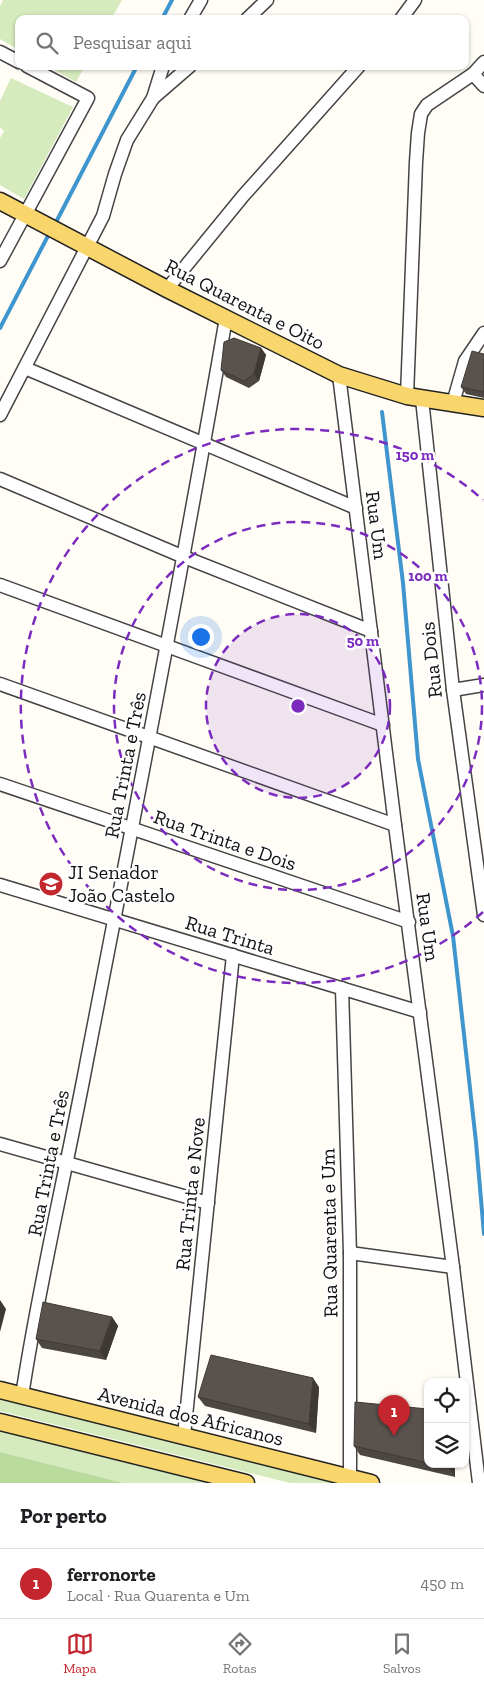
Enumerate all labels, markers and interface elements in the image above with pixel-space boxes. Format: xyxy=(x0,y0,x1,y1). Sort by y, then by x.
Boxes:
search box xyxy=(15,15,469,70)
icon: search xyxy=(33,29,61,57)
text: Pesquisar aqui xyxy=(73,31,192,54)
street label: Rua Quarenta e Oito xyxy=(161,253,329,355)
text: 150 m xyxy=(396,446,434,464)
street label: Rua Um xyxy=(361,489,393,561)
text: 100 m xyxy=(408,567,448,585)
street label: Rua Dois xyxy=(415,621,447,699)
your location xyxy=(188,624,214,650)
text: 50 m xyxy=(347,632,379,650)
street label: Rua Trinta e Três xyxy=(99,690,151,840)
centre of rings xyxy=(289,697,307,715)
street label: Rua Trinta e Dois xyxy=(151,804,299,876)
place label: JI Senador João Castelo xyxy=(68,860,175,907)
school or university icon: JI Senador João Castelo xyxy=(38,871,64,897)
street label: Rua Um xyxy=(411,891,445,964)
street label: Rua Trinta xyxy=(182,910,278,960)
street label: Rua Trinta e Três xyxy=(22,1088,74,1238)
street label: Rua Trinta e Nove xyxy=(170,1116,210,1272)
street label: Rua Quarenta e Um xyxy=(316,1147,342,1318)
map controls xyxy=(424,1378,469,1468)
button: locate xyxy=(424,1378,469,1423)
street label: Avenida dos Africanos xyxy=(96,1381,286,1451)
pin: 1 xyxy=(378,1395,410,1436)
button: layers xyxy=(424,1423,469,1468)
text: Por perto xyxy=(20,1503,107,1528)
text: ferronorte xyxy=(67,1563,156,1586)
text: 1 xyxy=(33,1574,39,1593)
text: 450 m xyxy=(421,1574,464,1593)
text: Local · Rua Quarenta e Um xyxy=(67,1586,250,1605)
tab: Mapa xyxy=(63,1630,97,1677)
tab: Rotas xyxy=(223,1630,257,1677)
tab: Salvos xyxy=(383,1630,421,1677)

